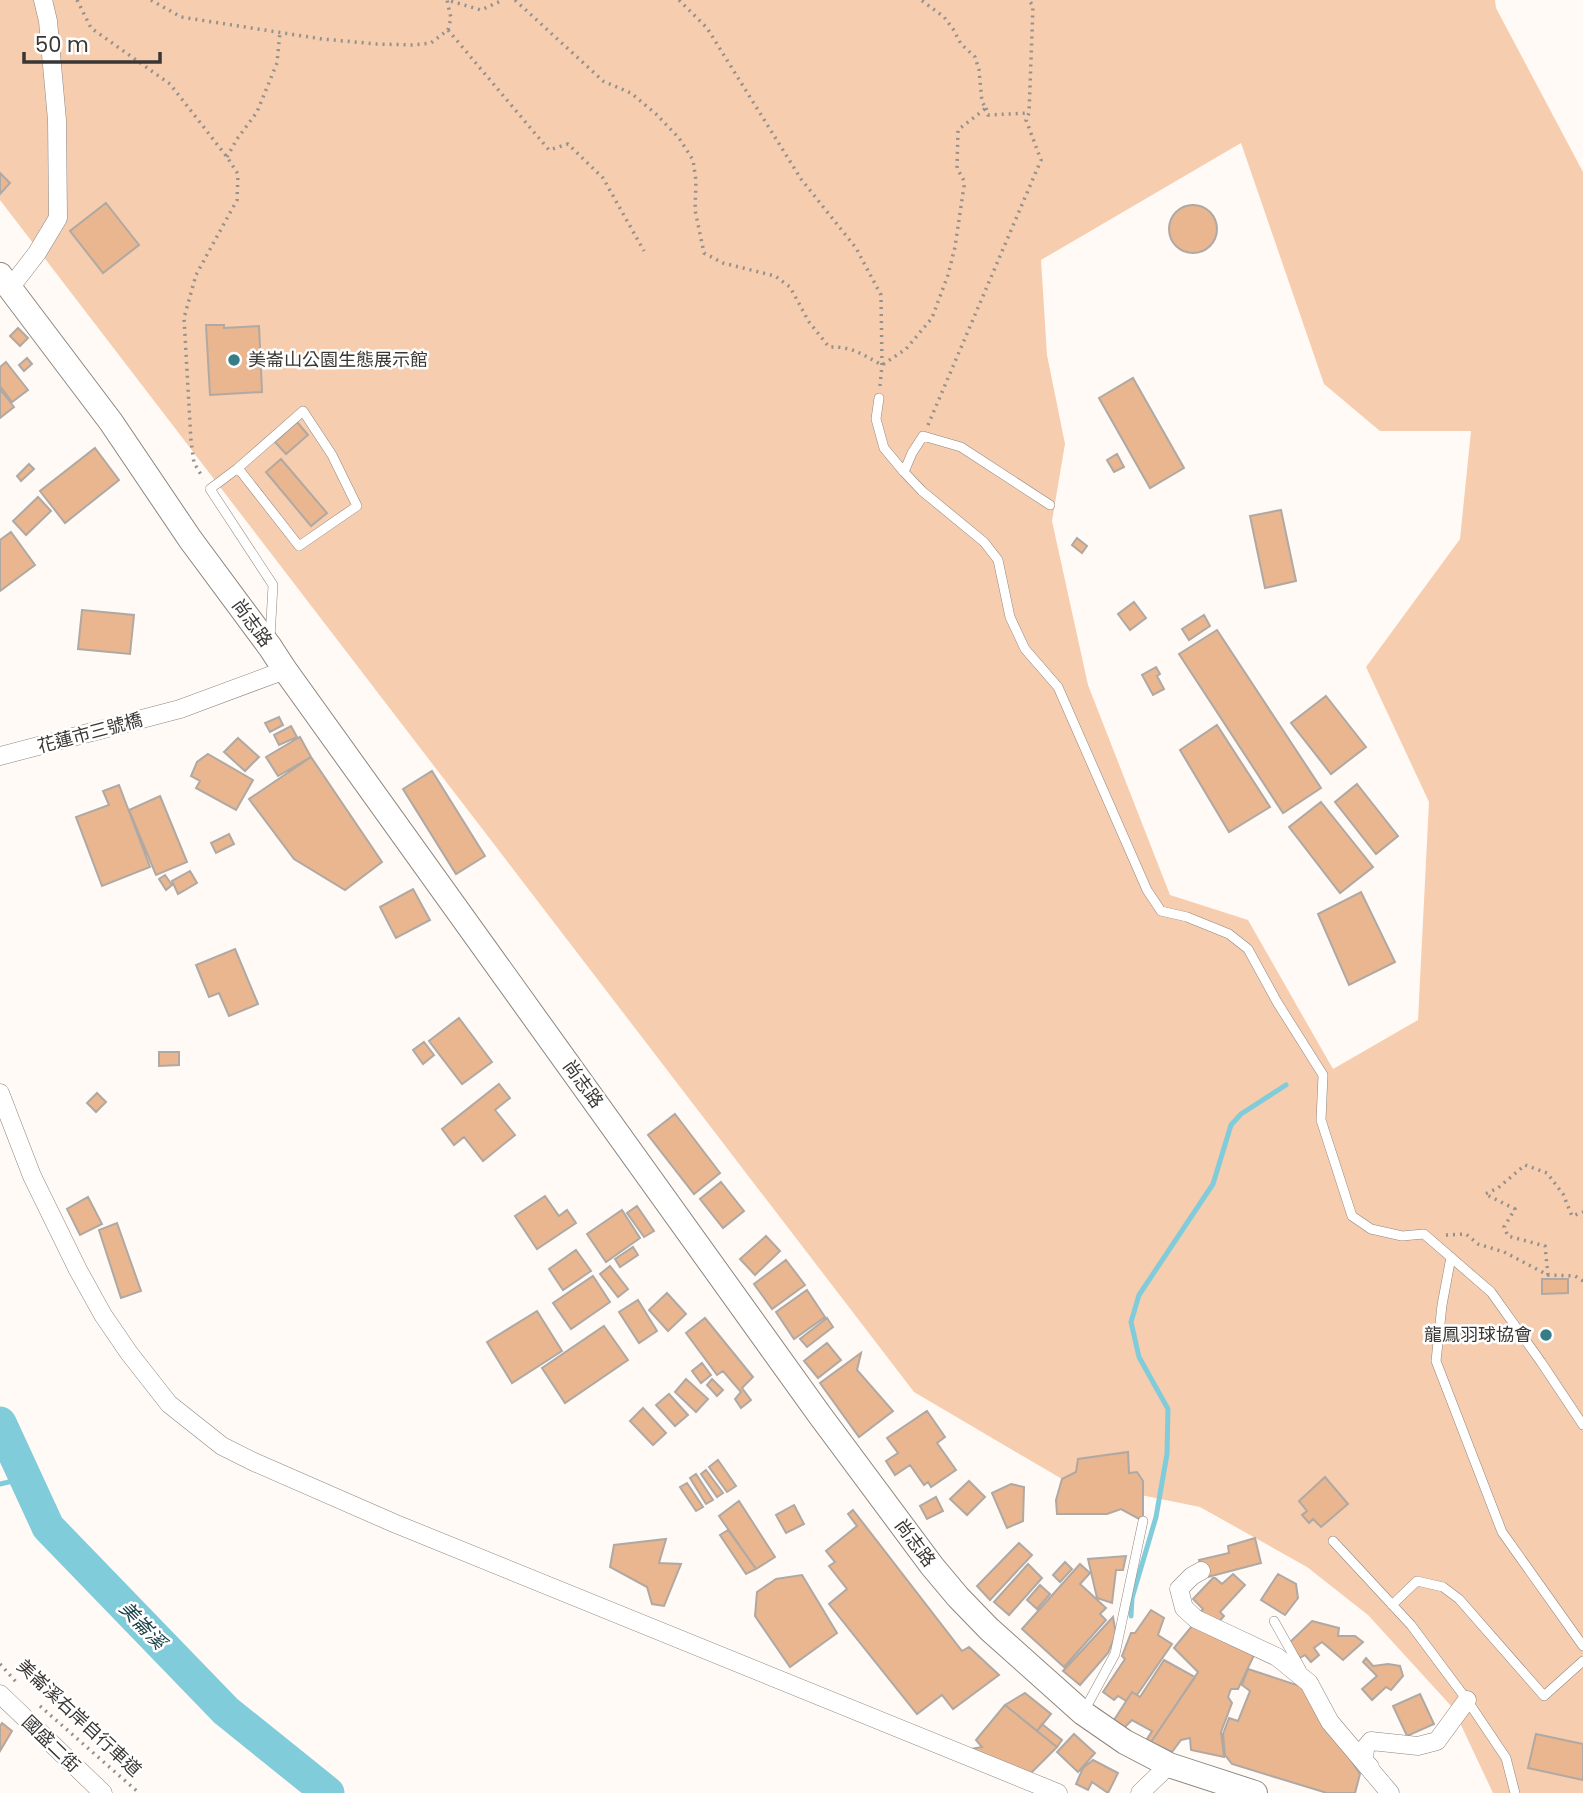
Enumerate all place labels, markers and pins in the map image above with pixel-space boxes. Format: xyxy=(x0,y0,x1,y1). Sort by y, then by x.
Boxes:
place label: 美崙山公園生態展示館 xyxy=(248,347,428,372)
marker: 美崙山公園生態展示館 xyxy=(226,352,242,368)
place label: 龍鳳羽球協會 xyxy=(1424,1322,1532,1347)
marker: 龍鳳羽球協會 xyxy=(1538,1327,1554,1343)

